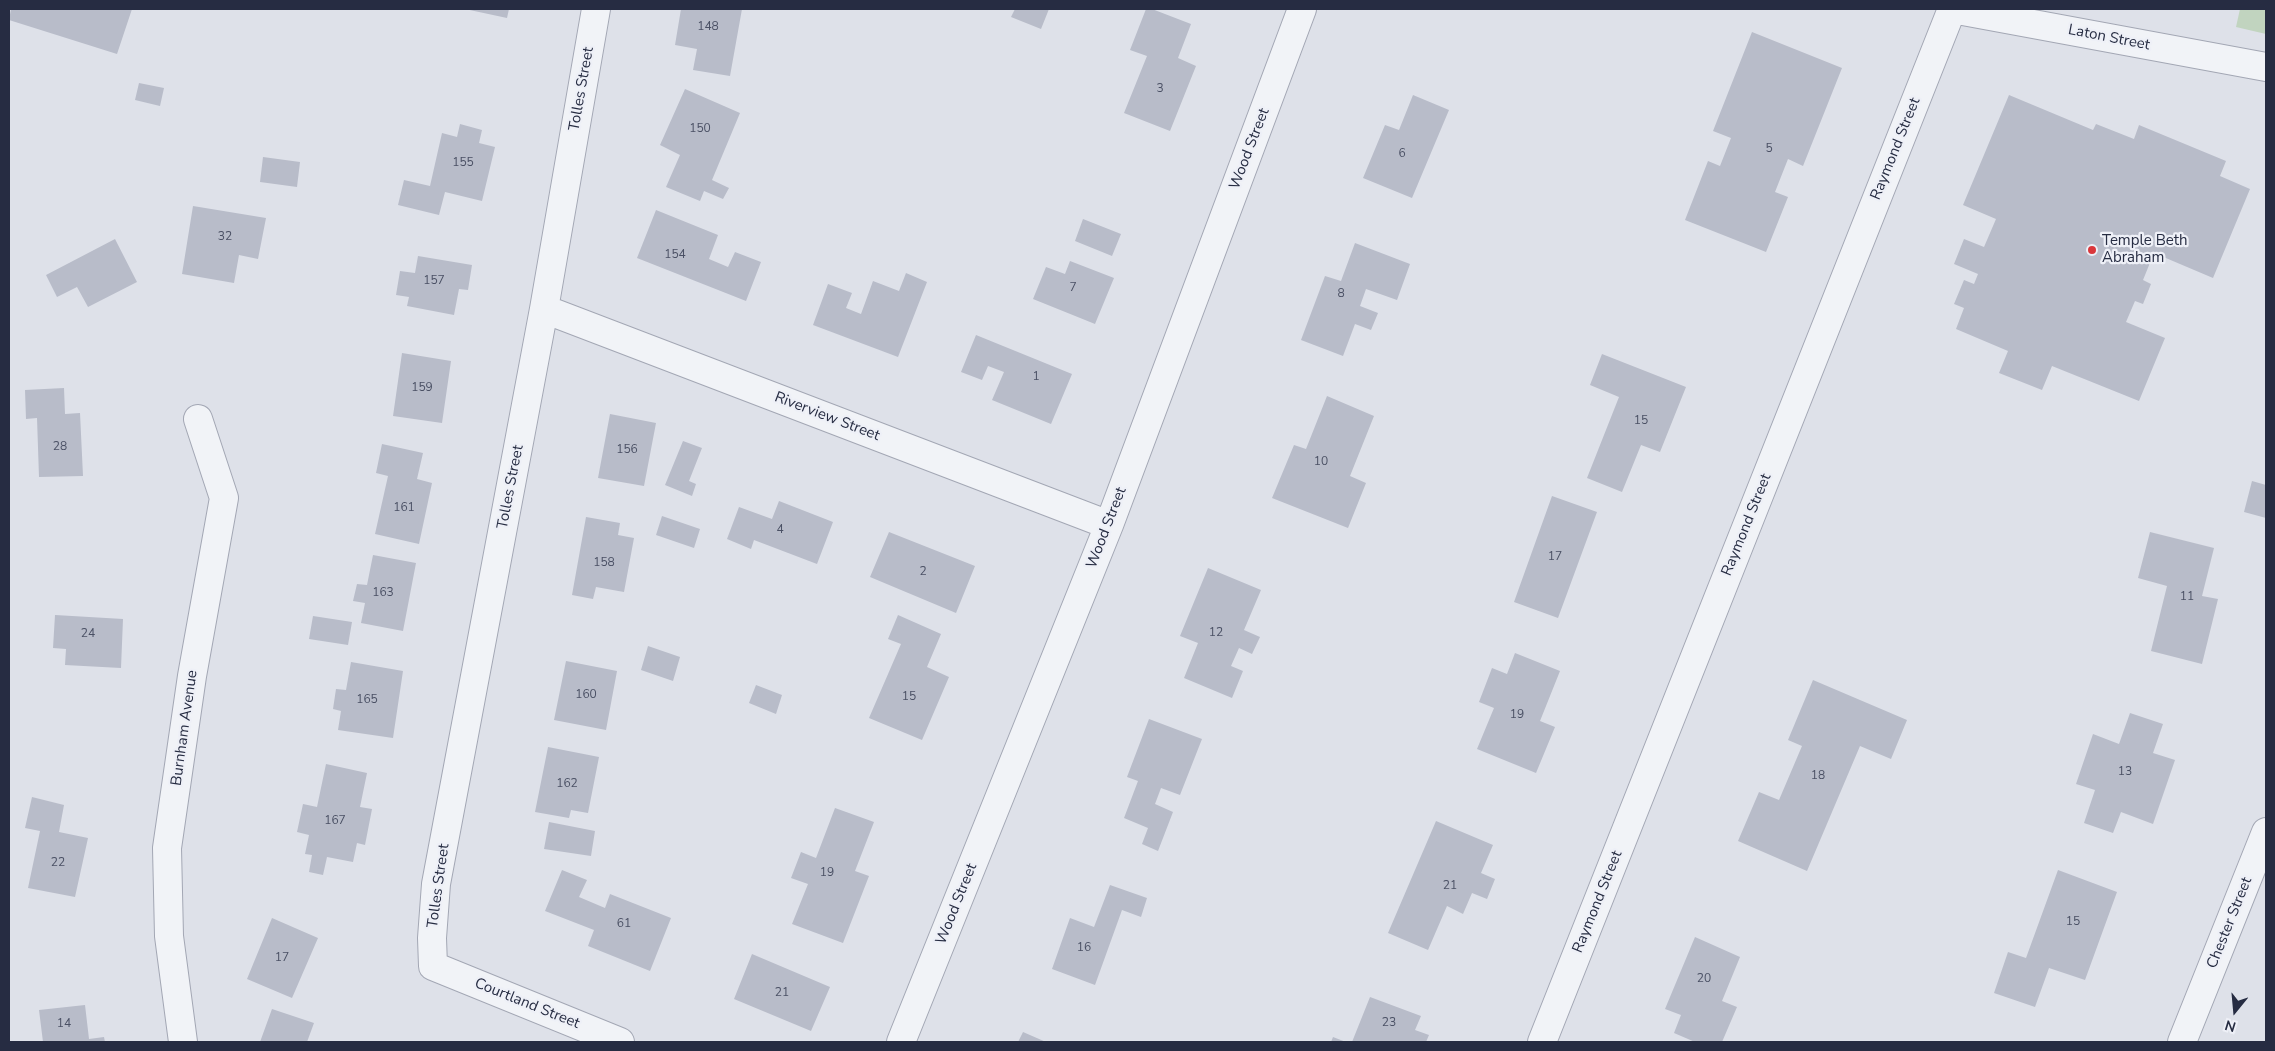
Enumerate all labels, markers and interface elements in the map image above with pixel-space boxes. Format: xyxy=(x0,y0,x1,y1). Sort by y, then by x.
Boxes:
house number: 148 xyxy=(697,20,719,34)
street label: Laton Street xyxy=(2067,21,2151,55)
street label: Tolles Street xyxy=(566,46,598,132)
house number: 3 xyxy=(1156,82,1164,96)
street label: Raymond Street xyxy=(1867,95,1925,203)
street label: Wood Street xyxy=(1226,106,1274,192)
house number: 150 xyxy=(689,122,711,136)
house number: 5 xyxy=(1765,142,1773,156)
house number: 6 xyxy=(1398,147,1406,161)
house number: 155 xyxy=(452,156,474,170)
house number: 32 xyxy=(218,230,232,244)
place label: Temple Beth Abraham xyxy=(2102,232,2188,267)
marker: Temple Beth Abraham xyxy=(2086,244,2098,256)
house number: 154 xyxy=(664,248,686,262)
house number: 157 xyxy=(423,274,445,288)
house number: 7 xyxy=(1069,281,1077,295)
house number: 8 xyxy=(1337,287,1345,301)
house number: 1 xyxy=(1032,370,1040,384)
house number: 159 xyxy=(411,381,433,395)
street label: Riverview Street xyxy=(772,389,882,445)
house number: 15 xyxy=(1634,414,1648,428)
house number: 28 xyxy=(53,440,67,454)
house number: 156 xyxy=(616,443,638,457)
street label: Tolles Street xyxy=(494,444,528,530)
house number: 10 xyxy=(1314,455,1328,469)
street label: Raymond Street xyxy=(1718,471,1776,579)
street label: Wood Street xyxy=(1083,485,1131,571)
house number: 161 xyxy=(393,501,415,515)
house number: 4 xyxy=(776,523,784,537)
house number: 17 xyxy=(1548,550,1562,564)
house number: 158 xyxy=(593,556,615,570)
house number: 2 xyxy=(919,565,927,579)
house number: 163 xyxy=(372,586,394,600)
house number: 11 xyxy=(2180,590,2194,604)
house number: 12 xyxy=(1209,626,1223,640)
house number: 24 xyxy=(81,627,95,641)
street label: Burnham Avenue xyxy=(168,669,202,787)
house number: 160 xyxy=(575,688,597,702)
house number: 15 xyxy=(902,690,916,704)
house number: 165 xyxy=(356,693,378,707)
house number: 19 xyxy=(1510,708,1524,722)
house number: 13 xyxy=(2118,765,2132,779)
house number: 18 xyxy=(1811,769,1825,783)
house number: 162 xyxy=(556,777,578,791)
house number: 167 xyxy=(324,814,346,828)
street label: Tolles Street xyxy=(424,843,454,929)
street label: Raymond Street xyxy=(1569,848,1627,956)
house number: 22 xyxy=(51,856,65,870)
street label: Wood Street xyxy=(933,861,981,947)
house number: 19 xyxy=(820,866,834,880)
street label: Chester Street xyxy=(2203,875,2257,971)
house number: 21 xyxy=(1443,879,1457,893)
house number: 15 xyxy=(2066,915,2080,929)
house number: 61 xyxy=(617,917,631,931)
house number: 16 xyxy=(1077,941,1091,955)
house number: 17 xyxy=(275,951,289,965)
house number: 20 xyxy=(1697,972,1711,986)
street label: Courtland Street xyxy=(472,975,582,1033)
house number: 21 xyxy=(775,986,789,1000)
north arrow xyxy=(2210,986,2260,1036)
text: N xyxy=(2223,1015,2238,1036)
house number: 23 xyxy=(1382,1016,1396,1030)
house number: 14 xyxy=(57,1017,71,1031)

